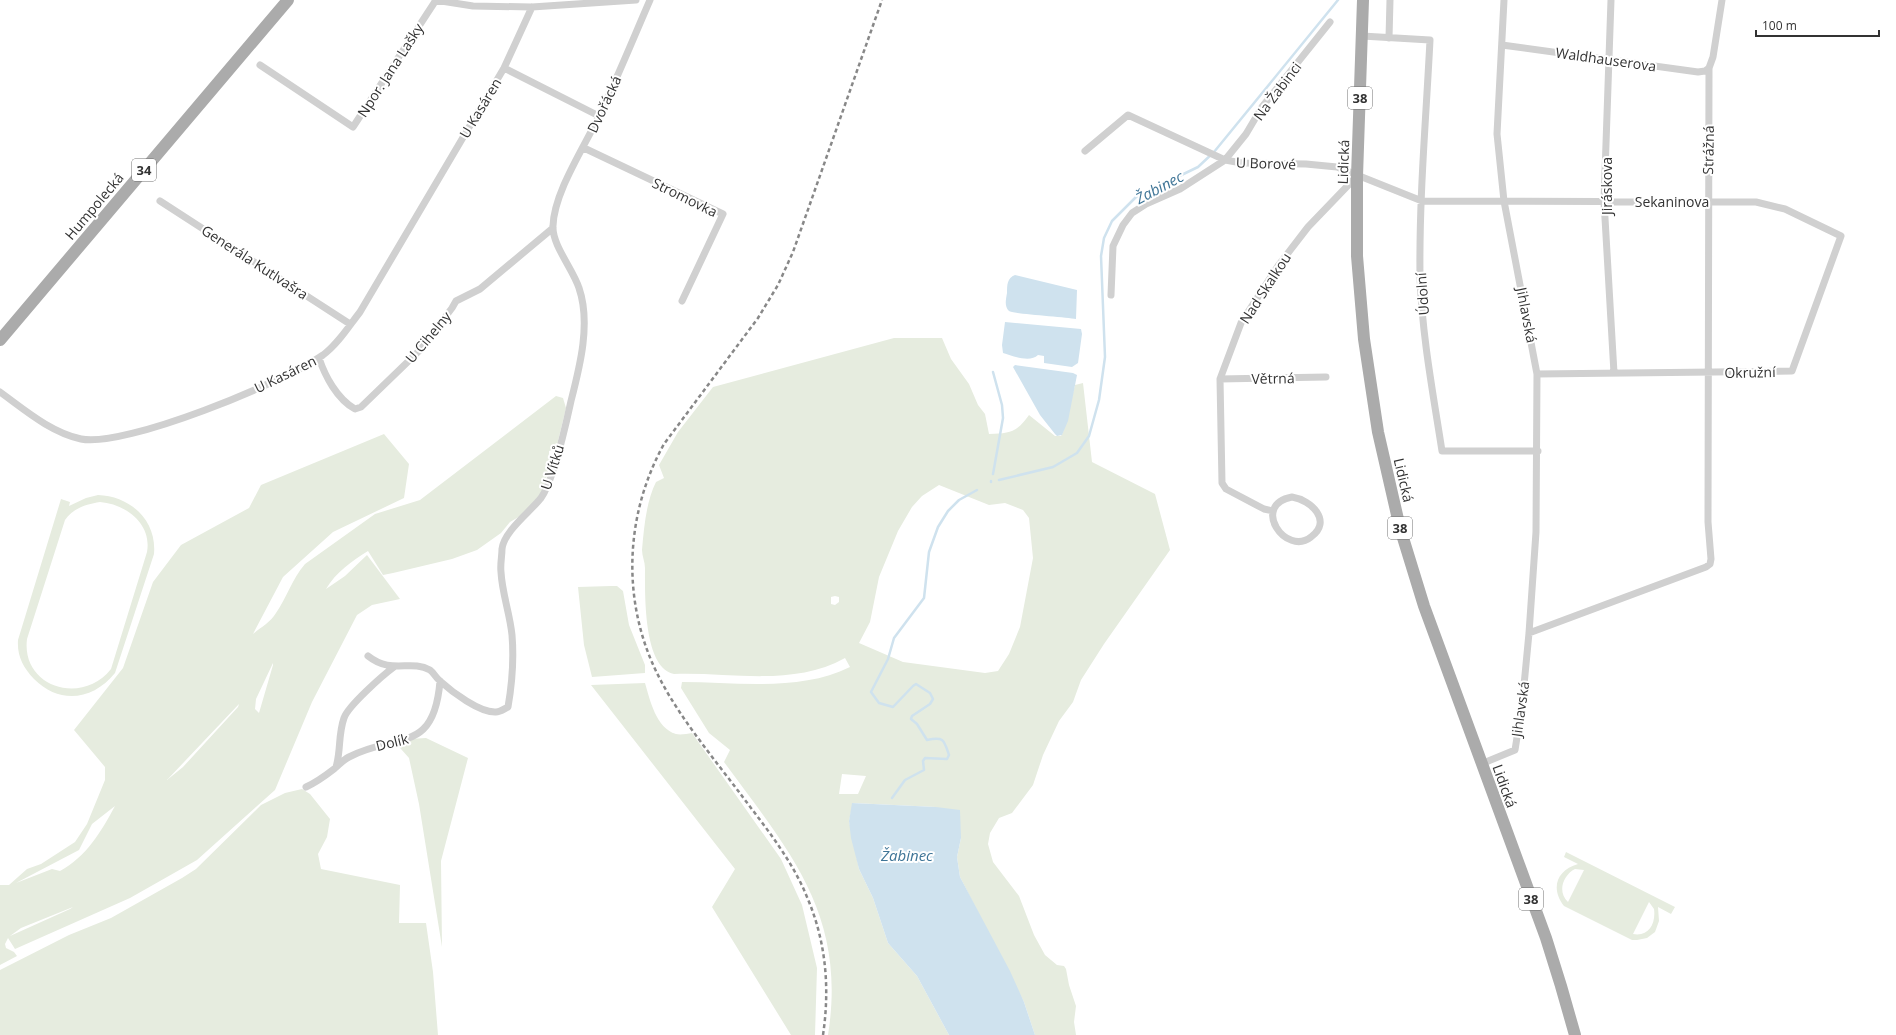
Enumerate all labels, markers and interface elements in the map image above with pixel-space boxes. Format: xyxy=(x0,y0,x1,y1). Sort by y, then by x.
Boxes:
scale bar xyxy=(1756,12,1879,38)
text: 100 m xyxy=(1762,17,1797,34)
street label: Npor. Jana Lašky xyxy=(353,19,428,121)
street label: Waldhauserova xyxy=(1555,43,1657,75)
street label: Na Žabinci xyxy=(1249,58,1305,124)
street label: Dvořácká xyxy=(583,72,625,136)
street label: U Kasáren xyxy=(455,74,505,142)
road number: 38 xyxy=(1348,87,1372,109)
street label: Strážná xyxy=(1698,125,1718,175)
street label: Lidická xyxy=(1333,139,1353,185)
street label: U Borové xyxy=(1236,152,1297,174)
street label: Jiráskova xyxy=(1597,157,1616,217)
road number: 34 xyxy=(132,159,156,181)
water label: Žabinec xyxy=(1131,166,1187,208)
street label: Humpolecká xyxy=(60,168,128,244)
street label: Stromovka xyxy=(649,173,721,221)
street label: Sekaninova xyxy=(1635,192,1709,211)
street label: Generála Kutlvašra xyxy=(198,220,312,304)
street label: Nad Skalkou xyxy=(1235,249,1295,327)
street label: Údolní xyxy=(1411,272,1433,316)
street label: Jihlavská xyxy=(1512,284,1542,344)
street label: U Cihelny xyxy=(401,306,456,367)
street label: U Kasáren xyxy=(251,351,319,397)
street label: Okružní xyxy=(1724,362,1776,382)
street label: Větrná xyxy=(1251,368,1295,388)
street label: U Vítků xyxy=(536,442,568,492)
street label: Lidická xyxy=(1390,456,1418,504)
road number: 38 xyxy=(1388,517,1412,539)
street label: Jihlavská xyxy=(1506,680,1533,740)
street label: Dolík xyxy=(374,729,411,755)
street label: Lidická xyxy=(1488,762,1522,810)
water label: Žabinec xyxy=(880,845,933,865)
road number: 38 xyxy=(1519,888,1543,910)

